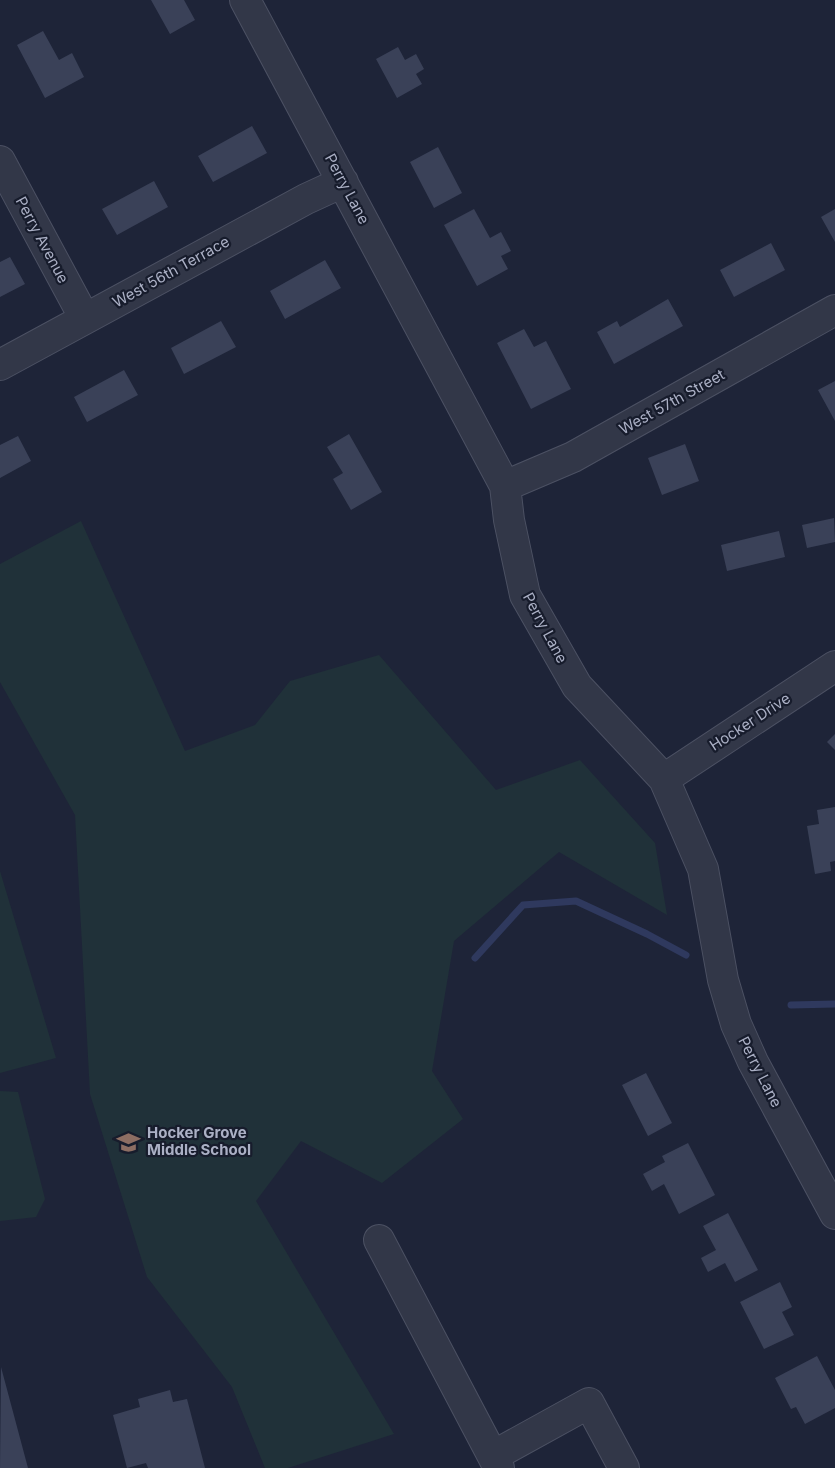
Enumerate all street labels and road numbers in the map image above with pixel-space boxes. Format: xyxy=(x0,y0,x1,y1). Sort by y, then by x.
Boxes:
street label: Perry Lane xyxy=(321,150,374,227)
street label: Perry Avenue xyxy=(12,193,73,286)
street label: West 56th Terrace xyxy=(109,232,233,312)
street label: West 57th Street xyxy=(616,365,728,438)
street label: Perry Lane xyxy=(519,589,572,666)
street label: Hocker Drive xyxy=(706,688,794,755)
street label: Perry Lane xyxy=(734,1033,786,1110)

